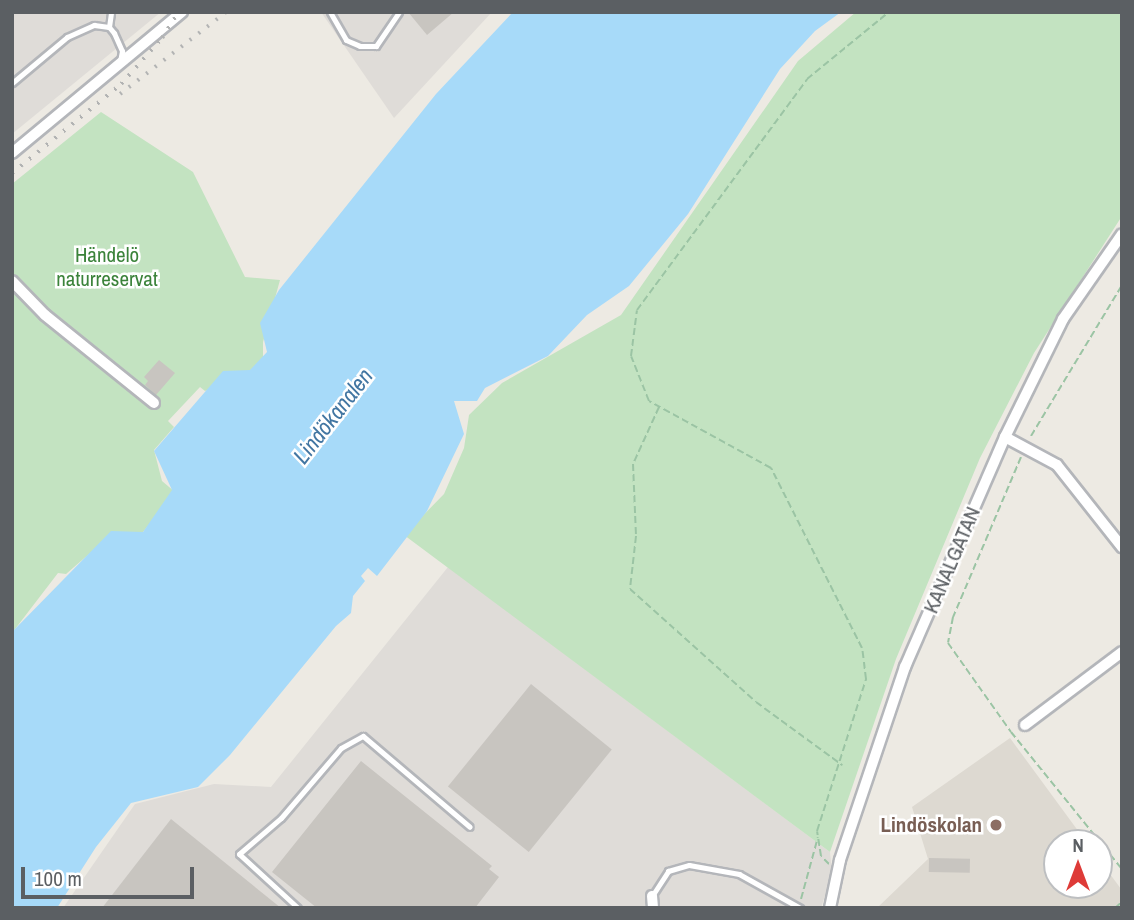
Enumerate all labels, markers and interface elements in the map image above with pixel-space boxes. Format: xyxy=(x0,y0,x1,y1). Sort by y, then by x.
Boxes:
park label: Händelö naturreservat xyxy=(56,242,158,292)
water label: Lindökanalen xyxy=(287,363,379,469)
street label: KANALGATAN xyxy=(918,503,986,617)
place label: Lindöskolan xyxy=(881,812,982,838)
marker: Lindöskolan xyxy=(988,817,1004,833)
north arrow xyxy=(1043,829,1113,899)
text: N xyxy=(1072,832,1084,858)
scale bar xyxy=(24,853,198,897)
text: 100 m xyxy=(34,864,82,893)

